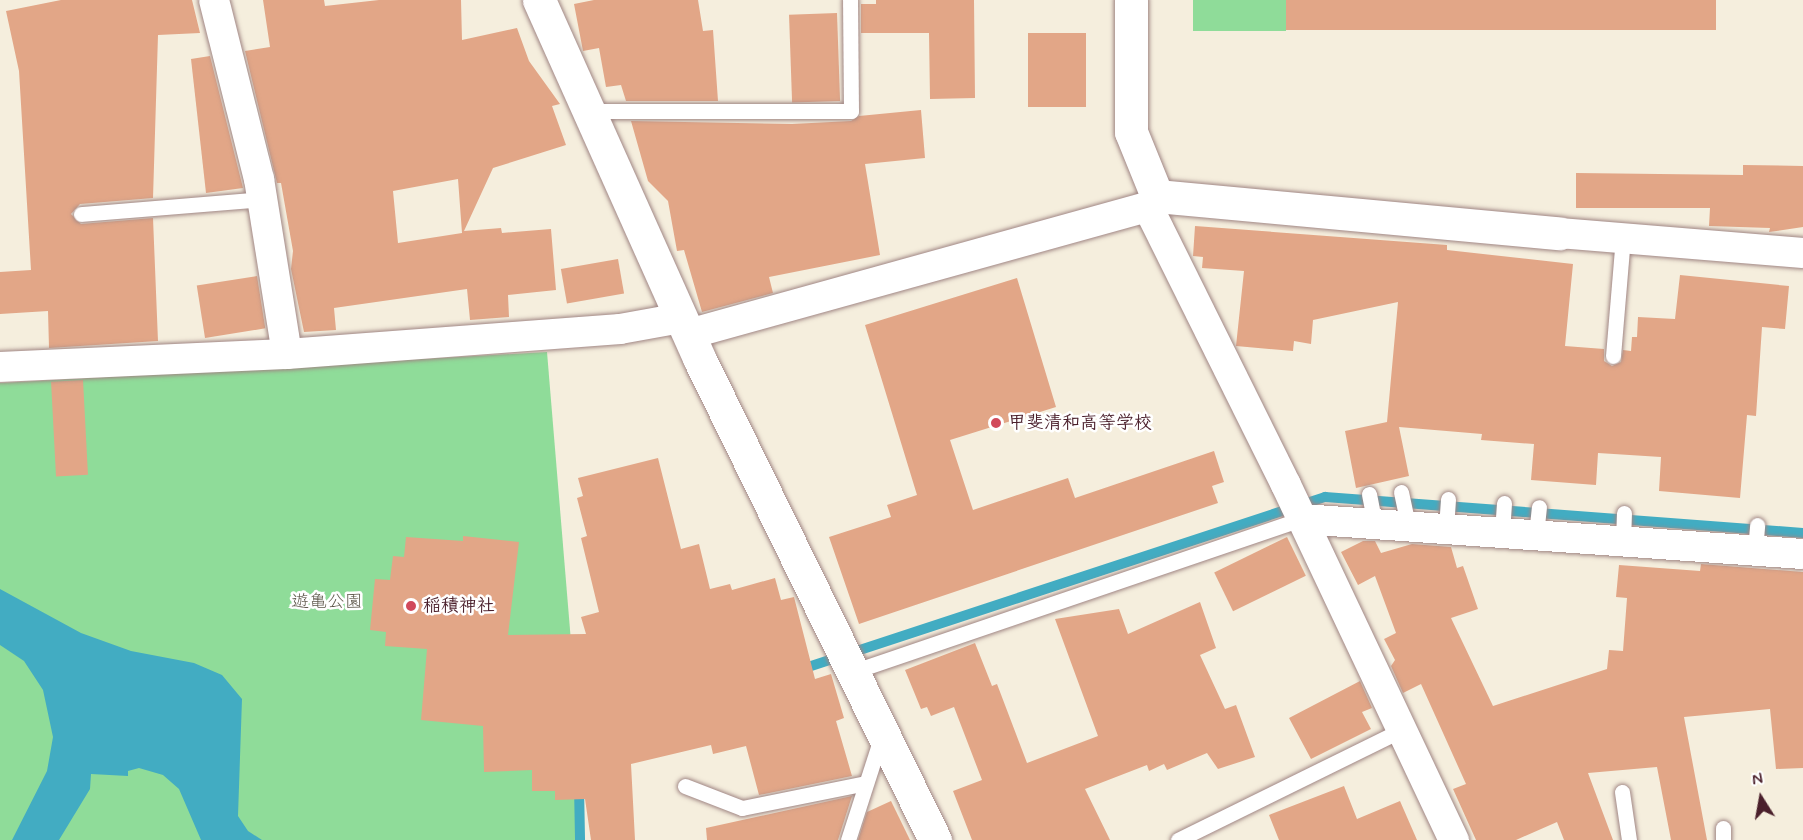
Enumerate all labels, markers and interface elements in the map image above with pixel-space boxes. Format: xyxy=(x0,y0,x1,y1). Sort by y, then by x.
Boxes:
place label: 甲斐清和高等学校 xyxy=(1008,412,1152,434)
marker: 甲斐清和高等学校 xyxy=(989,416,1003,430)
park label: 遊亀公園 xyxy=(291,591,363,613)
place label: 稲積神社 xyxy=(423,595,495,617)
marker: 稲積神社 xyxy=(404,599,418,613)
north arrow xyxy=(1731,768,1791,828)
text: N xyxy=(1750,769,1765,791)

